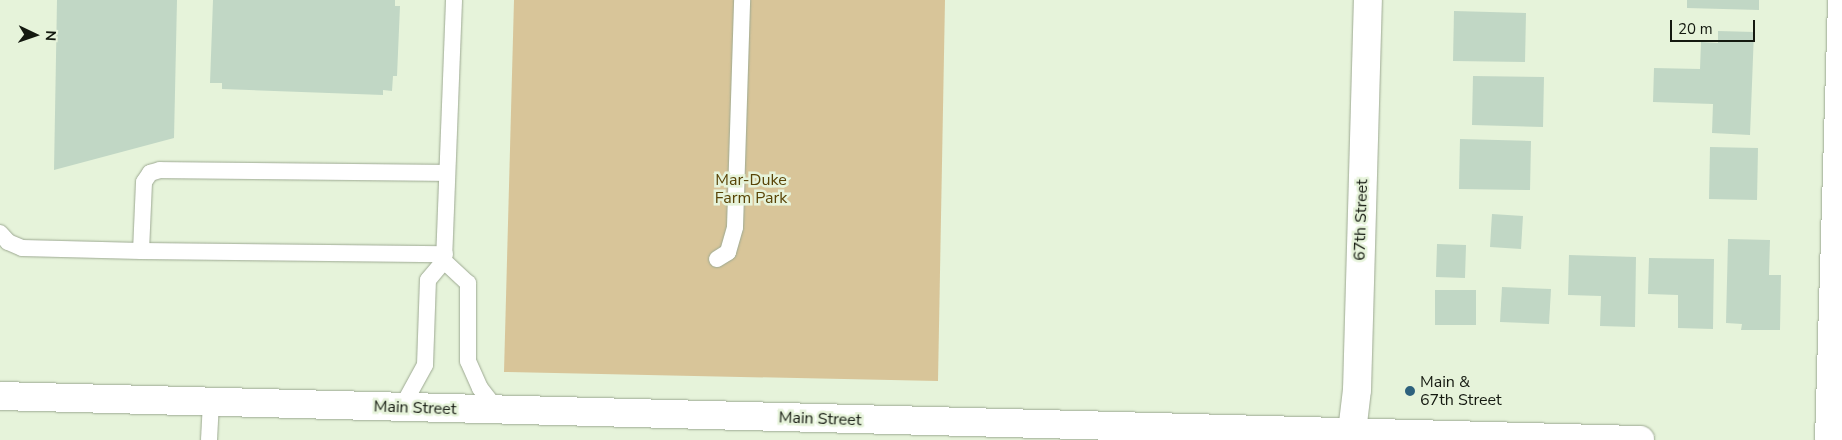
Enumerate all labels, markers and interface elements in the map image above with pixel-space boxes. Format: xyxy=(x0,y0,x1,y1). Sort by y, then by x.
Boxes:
north arrow xyxy=(10,10,60,60)
scale bar xyxy=(1672,10,1757,42)
text: 20 m xyxy=(1678,19,1713,39)
text: N xyxy=(41,30,60,42)
park label: Mar-Duke Farm Park xyxy=(715,170,787,208)
street label: 67th Street xyxy=(1350,179,1372,261)
place label: Main & 67th Street xyxy=(1420,372,1502,410)
marker: Main & 67th Street xyxy=(1404,385,1416,397)
street label: Main Street xyxy=(373,397,457,419)
street label: Main Street xyxy=(778,408,862,430)

